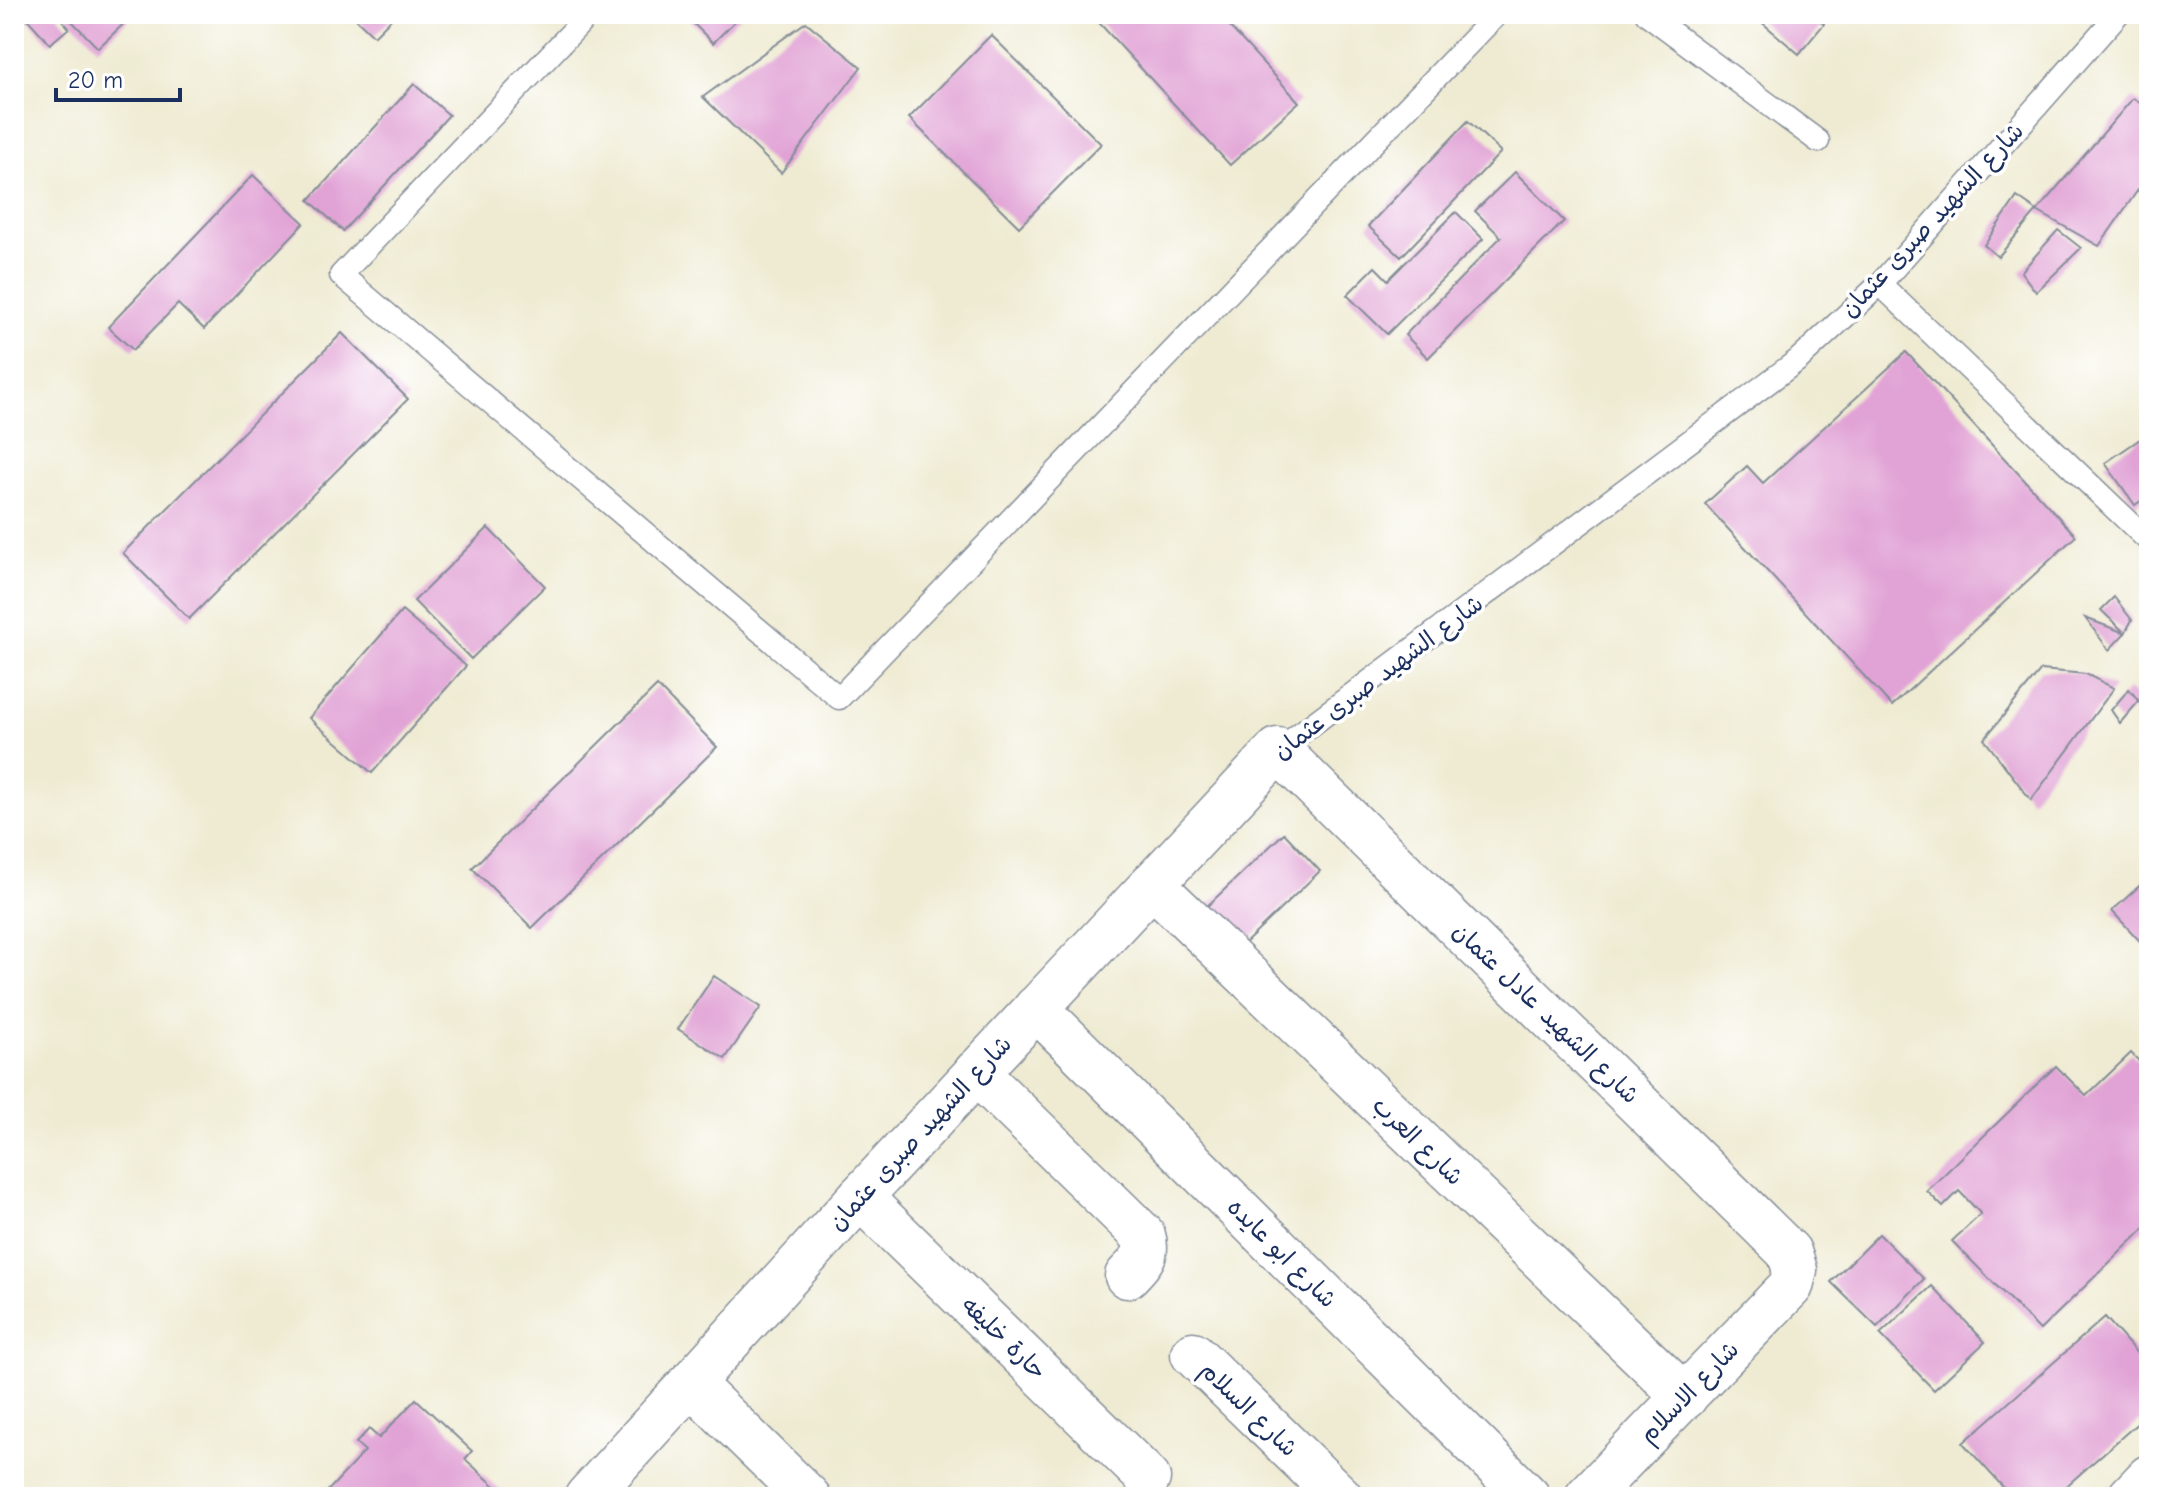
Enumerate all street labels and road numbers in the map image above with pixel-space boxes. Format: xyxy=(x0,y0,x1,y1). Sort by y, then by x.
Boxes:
street label: شارع الشهيد صبرى عثمان xyxy=(1835,117,2032,325)
street label: شارع الشهيد صبرى عثمان xyxy=(1268,589,1490,767)
street label: شارع الشهيد عادل عثمان xyxy=(1445,917,1645,1111)
street label: شارع الشهيد صبرى عثمان xyxy=(823,1030,1020,1238)
street label: شارع العرب xyxy=(1365,1091,1469,1193)
street label: شارع ابو عايده xyxy=(1220,1193,1342,1315)
street label: حارة خليفه xyxy=(956,1291,1052,1385)
street label: شارع الاسلام xyxy=(1634,1335,1747,1452)
street label: شارع السلام xyxy=(1192,1356,1303,1465)

